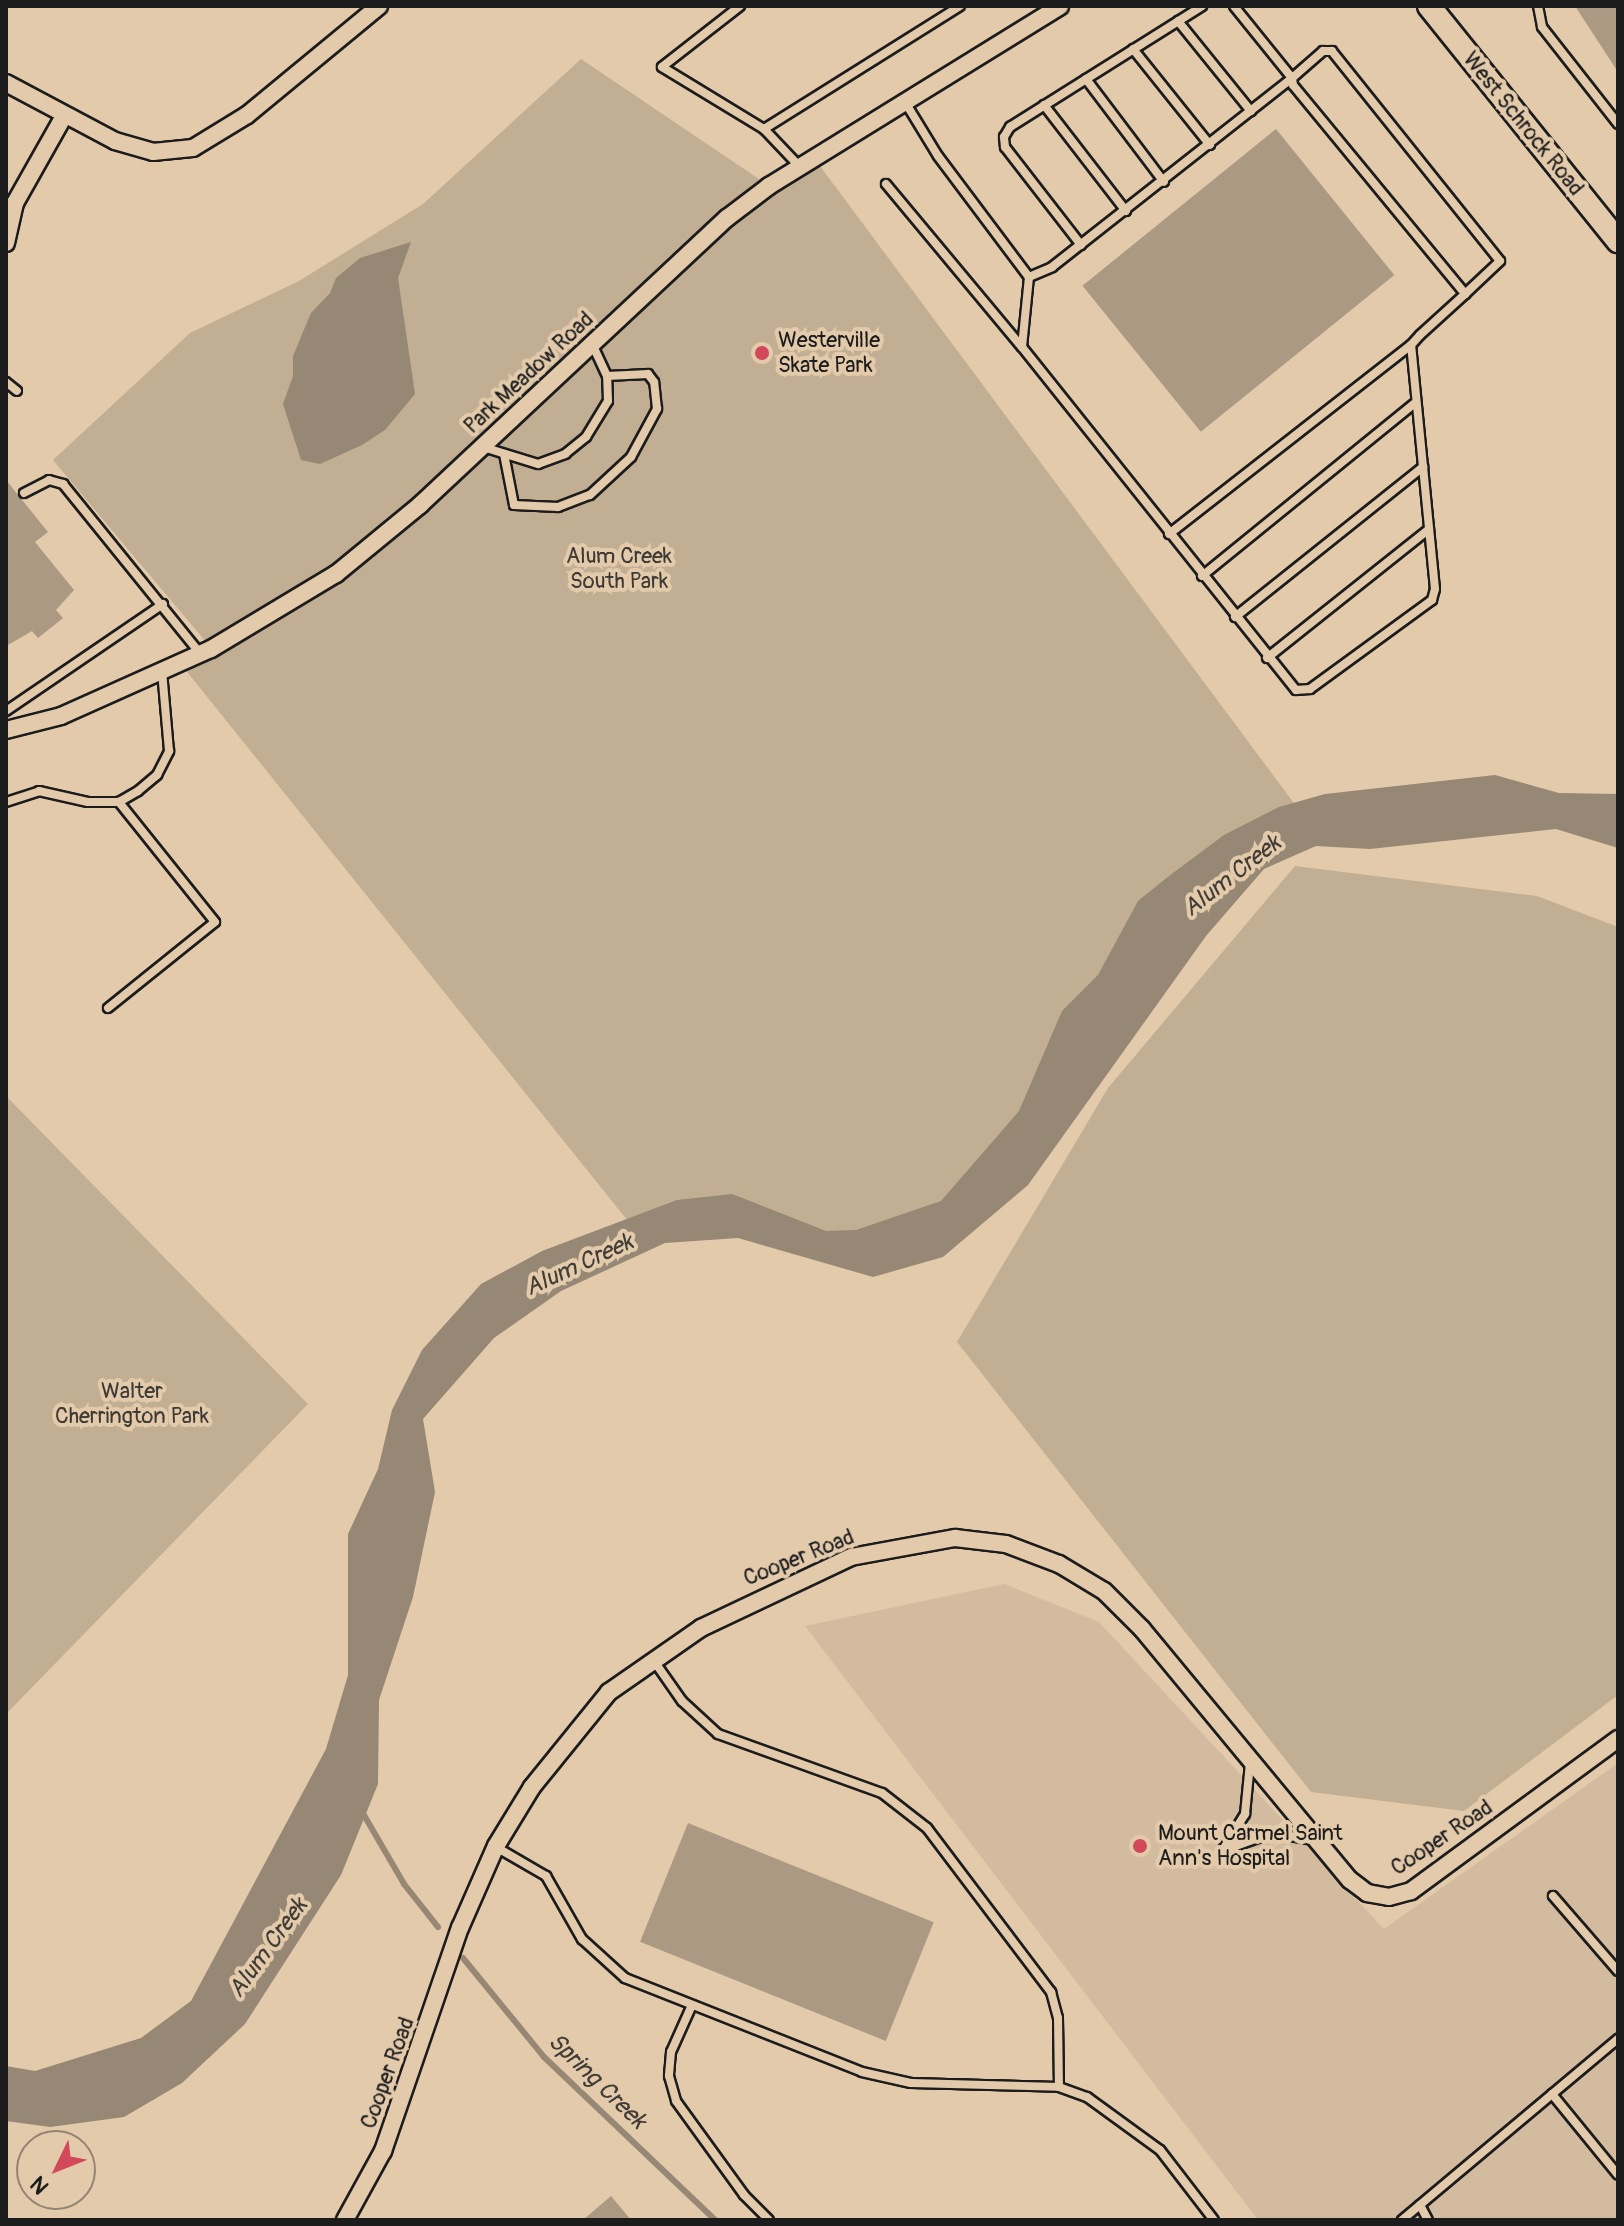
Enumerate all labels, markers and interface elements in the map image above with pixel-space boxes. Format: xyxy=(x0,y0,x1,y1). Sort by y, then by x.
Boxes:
street label: West Schrock Road xyxy=(1457,47,1589,201)
street label: Park Meadow Road xyxy=(459,306,599,440)
place label: Westerville Skate Park xyxy=(778,327,880,378)
marker: Westerville Skate Park xyxy=(753,344,771,362)
park label: Alum Creek South Park xyxy=(566,543,672,594)
water label: Alum Creek xyxy=(1178,829,1286,923)
water label: Alum Creek xyxy=(520,1227,638,1303)
park label: Walter Cherrington Park xyxy=(55,1378,209,1430)
street label: Cooper Road xyxy=(740,1524,858,1592)
street label: Cooper Road xyxy=(1386,1794,1498,1882)
place label: Mount Carmel Saint Ann's Hospital xyxy=(1158,1820,1342,1872)
marker: Mount Carmel Saint Ann's Hospital xyxy=(1129,1835,1151,1857)
water label: Alum Creek xyxy=(222,1893,314,2003)
street label: Cooper Road xyxy=(356,2014,420,2132)
water label: Spring Creek xyxy=(542,2027,652,2135)
north arrow xyxy=(16,2130,96,2210)
text: N xyxy=(25,2170,55,2200)

